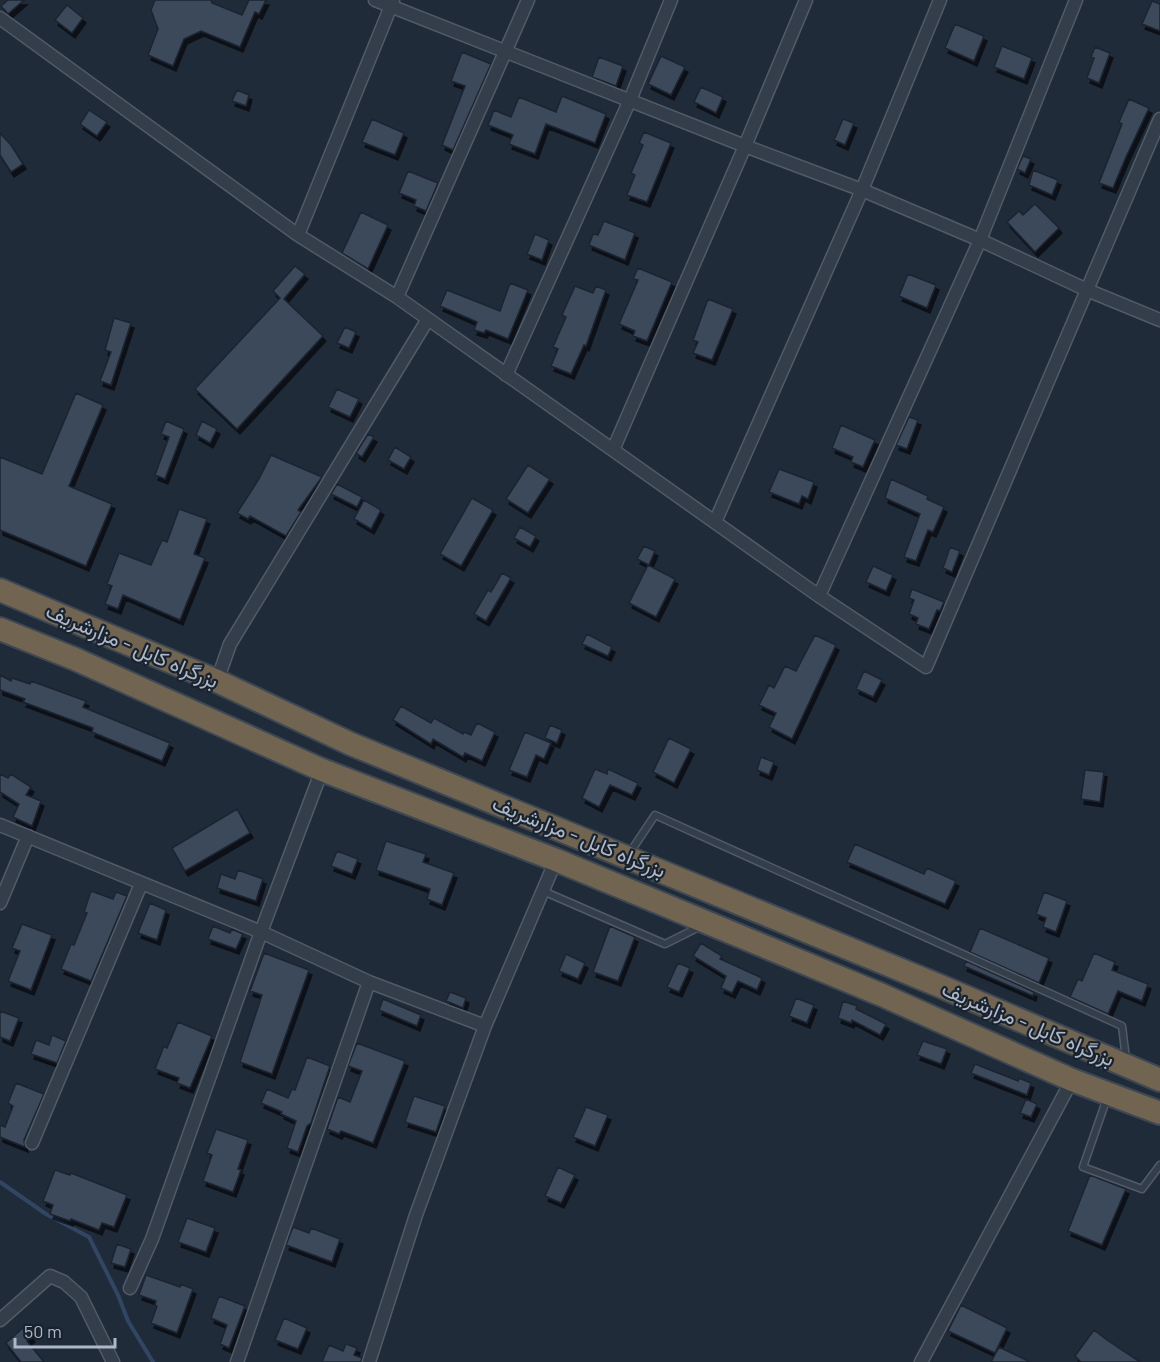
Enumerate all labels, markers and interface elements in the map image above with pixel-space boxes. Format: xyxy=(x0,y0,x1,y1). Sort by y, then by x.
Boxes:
street label: بزرگراه کابل - مزارشریف xyxy=(42,597,223,694)
street label: بزرگراه کابل - مزارشریف xyxy=(488,789,670,884)
street label: بزرگراه کابل - مزارشریف xyxy=(938,975,1119,1072)
scale bar xyxy=(15,1311,116,1349)
text: 50 m xyxy=(24,1320,62,1342)

